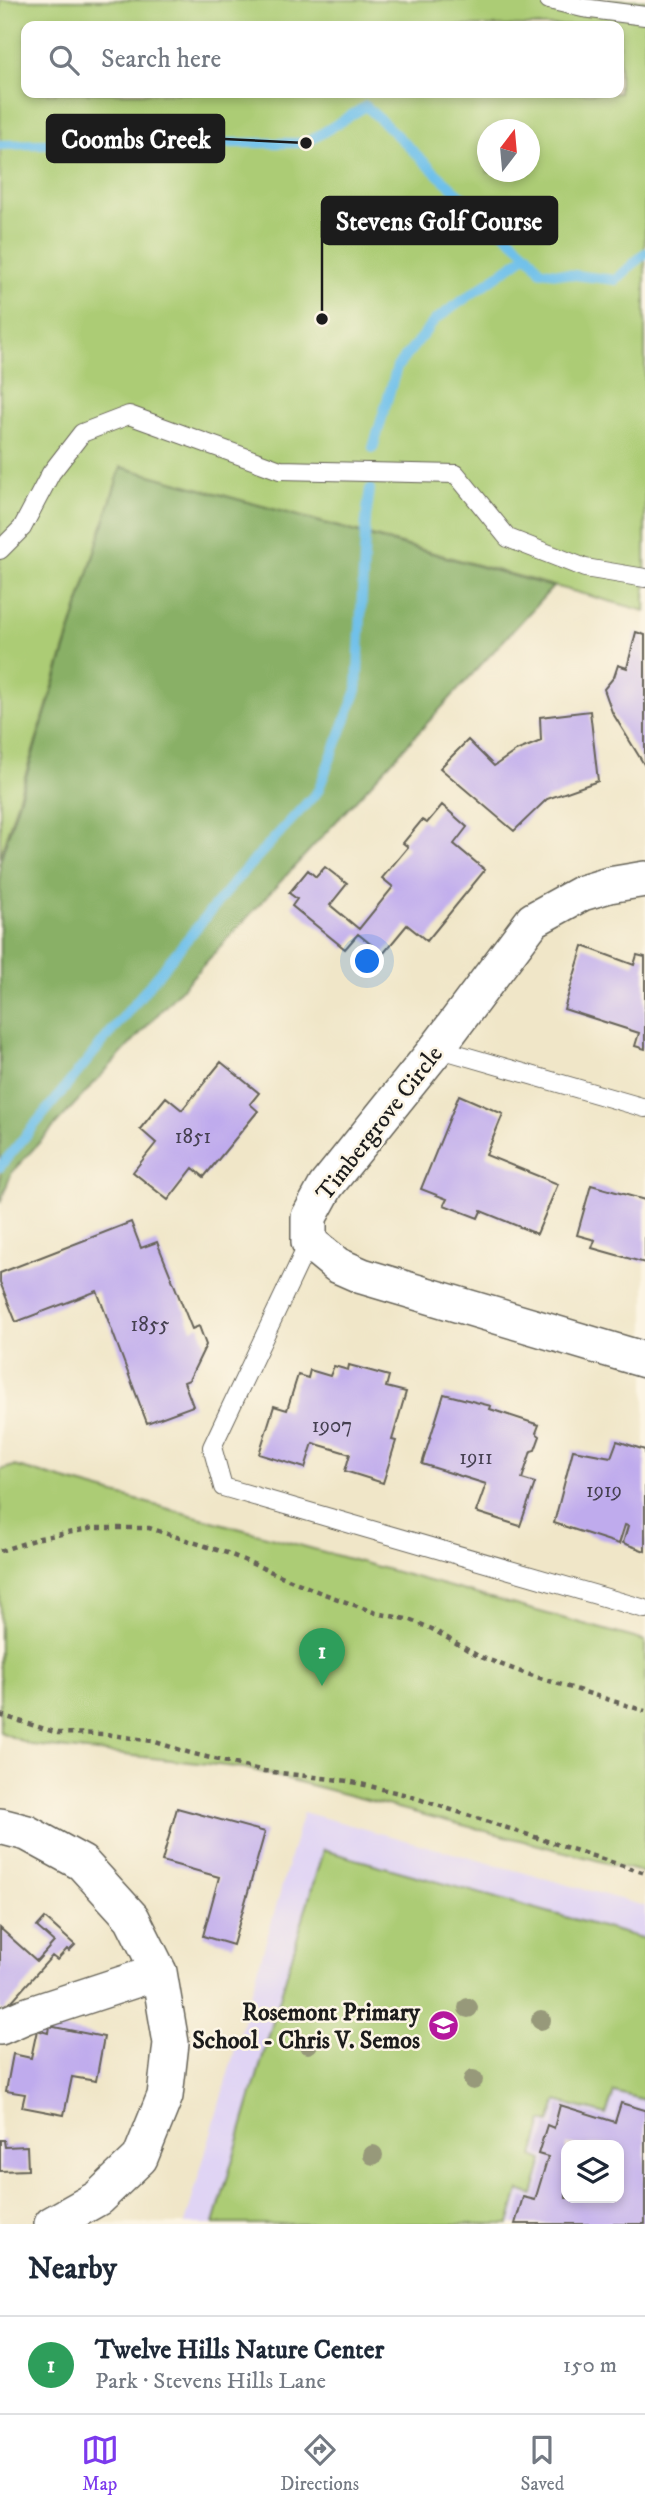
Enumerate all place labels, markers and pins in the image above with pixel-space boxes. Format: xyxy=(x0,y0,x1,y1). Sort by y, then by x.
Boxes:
callout: Coombs Creek xyxy=(47,115,224,162)
callout: Stevens Golf Course xyxy=(322,197,557,244)
pin: 1 xyxy=(299,1628,345,1686)
place label: Rosemont Primary School - Chris V. Semos xyxy=(192,1998,421,2056)
school or university icon: Rosemont Primary School - Chris V. Semos xyxy=(426,2009,460,2043)

